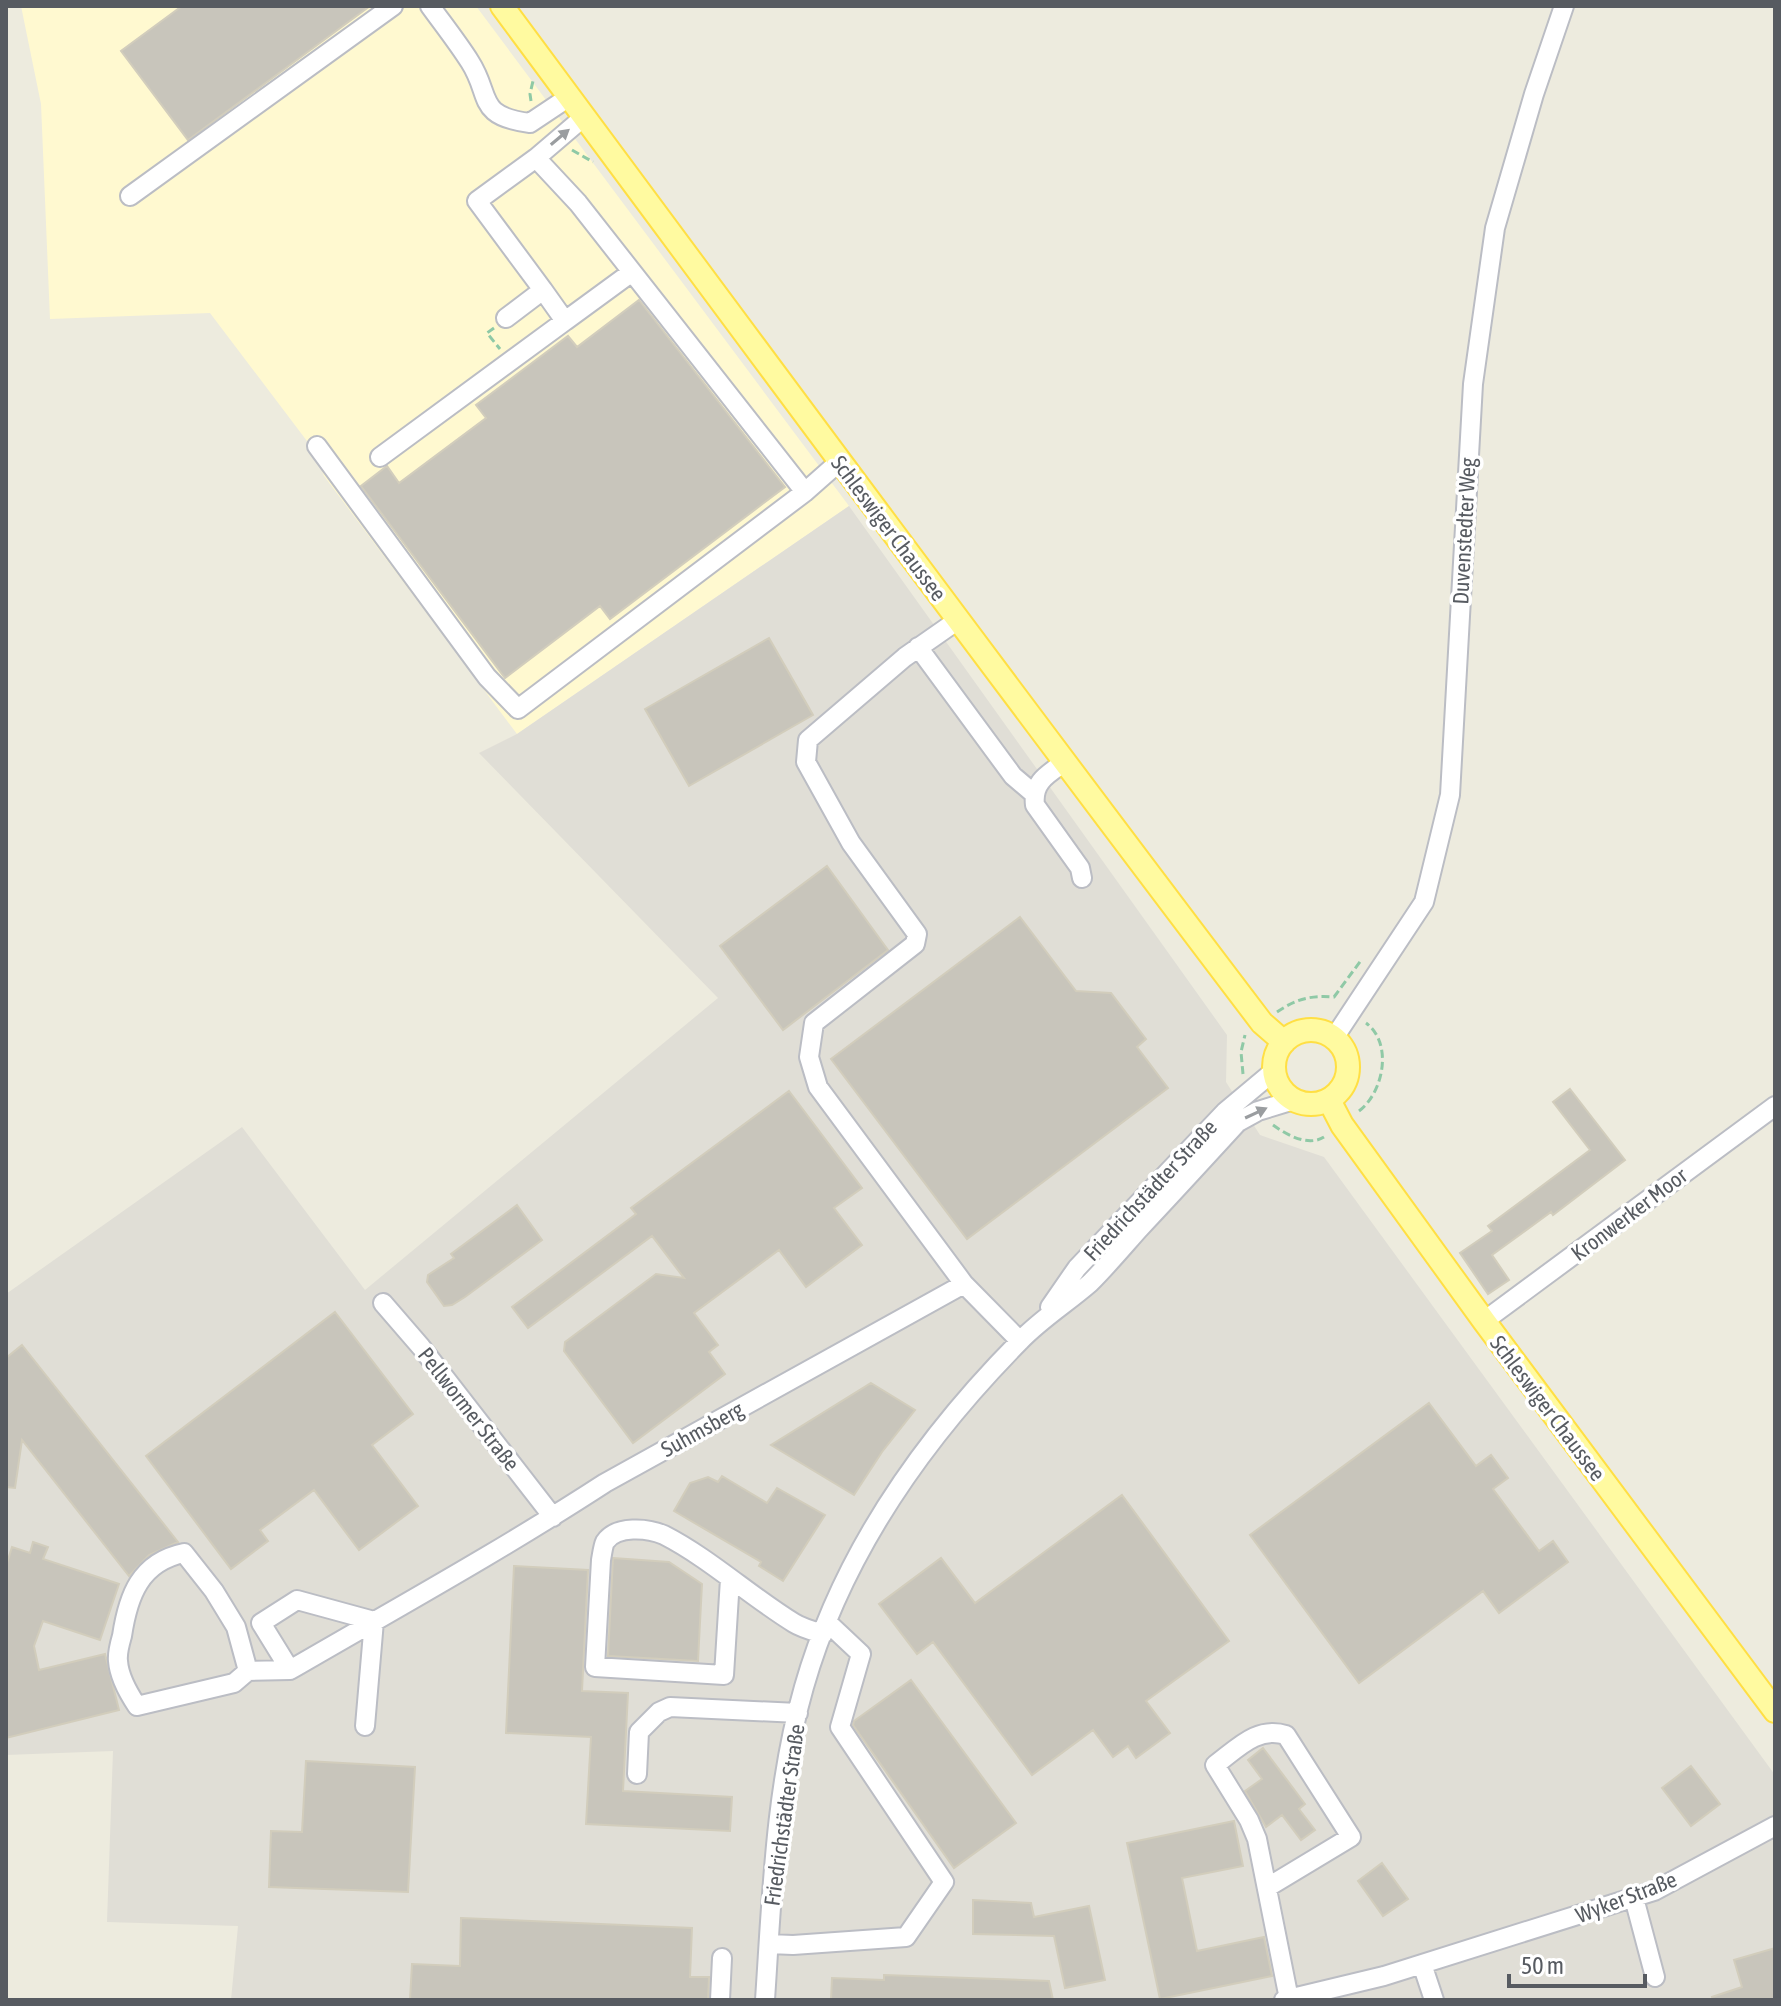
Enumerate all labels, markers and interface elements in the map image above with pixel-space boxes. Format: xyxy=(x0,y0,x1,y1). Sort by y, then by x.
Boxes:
one-way arrow xyxy=(550,129,570,146)
street label: Schleswiger Chaussee xyxy=(826,450,952,606)
street label: Duvenstedter Weg xyxy=(1447,456,1481,605)
one-way arrow xyxy=(1244,1107,1267,1120)
street label: Friedrichstädter Straße xyxy=(1078,1114,1222,1266)
street label: Kronwerker Moor xyxy=(1566,1162,1692,1266)
street label: Schleswiger Chaussee xyxy=(1485,1330,1611,1486)
street label: Pellwormer Straße xyxy=(413,1342,525,1476)
street label: Suhmsberg xyxy=(656,1396,748,1462)
street label: Friedrichstädter Straße xyxy=(758,1722,810,1908)
street label: Wyker Straße xyxy=(1572,1866,1680,1928)
scale bar xyxy=(1509,1938,1645,1988)
text: 50 m xyxy=(1521,1952,1564,1979)

